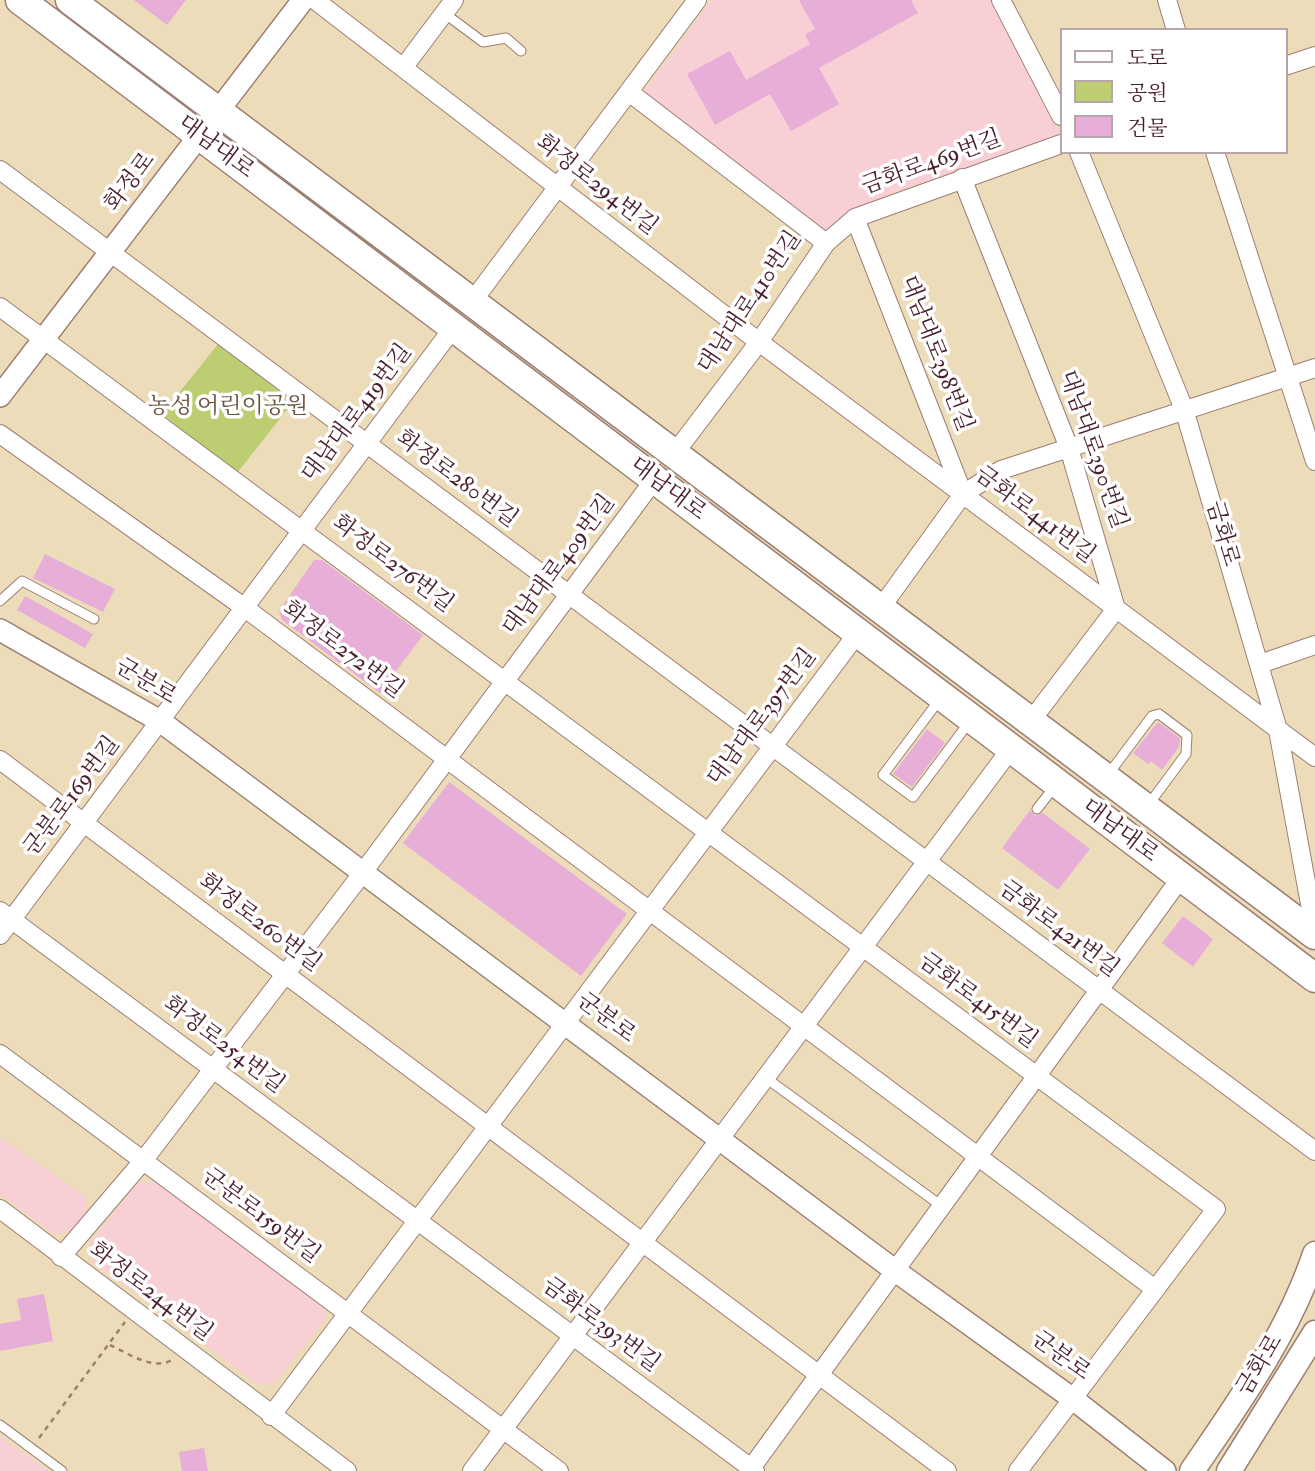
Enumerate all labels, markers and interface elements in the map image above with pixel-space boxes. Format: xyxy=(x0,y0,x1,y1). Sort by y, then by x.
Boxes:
legend xyxy=(1060,28,1287,154)
text: 도로 xyxy=(1127,45,1168,72)
text: 공원 xyxy=(1127,80,1168,107)
street label: 대남대로 xyxy=(171,110,259,186)
text: 건물 xyxy=(1127,115,1168,142)
street label: 금화로469번길 xyxy=(858,126,1006,202)
street label: 화정로294번길 xyxy=(530,130,662,242)
street label: 화정로 xyxy=(100,148,162,218)
street label: 대남대로410번길 xyxy=(693,227,809,379)
street label: 대남대로398번길 xyxy=(893,272,977,436)
street label: 대남대로419번길 xyxy=(297,340,419,488)
street label: 대남대로390번길 xyxy=(1052,367,1132,533)
park label: 농성 어린이공원 xyxy=(148,394,308,422)
street label: 화정로280번길 xyxy=(390,425,522,535)
street label: 대남대로 xyxy=(623,452,711,528)
street label: 금화로441번길 xyxy=(968,462,1100,570)
street label: 대남대로409번길 xyxy=(498,490,622,642)
street label: 금화로 xyxy=(1199,498,1243,570)
street label: 화정로276번길 xyxy=(326,510,458,620)
street label: 화정로272번길 xyxy=(276,596,408,706)
street label: 대남대로397번길 xyxy=(702,644,824,792)
street label: 군분로 xyxy=(109,654,181,712)
street label: 군분로169번길 xyxy=(19,732,127,862)
street label: 대남대로 xyxy=(1075,794,1163,870)
street label: 화정로260번길 xyxy=(192,869,326,979)
street label: 금화로421번길 xyxy=(992,876,1124,984)
street label: 금화로415번길 xyxy=(912,948,1042,1056)
street label: 군분로 xyxy=(570,988,640,1050)
street label: 화정로254번길 xyxy=(157,991,289,1101)
street label: 군분로159번길 xyxy=(195,1164,325,1270)
street label: 화정로244번길 xyxy=(83,1238,217,1348)
street label: 금화로393번길 xyxy=(536,1273,664,1379)
street label: 군분로 xyxy=(1025,1326,1095,1388)
street label: 금화로 xyxy=(1232,1330,1290,1402)

